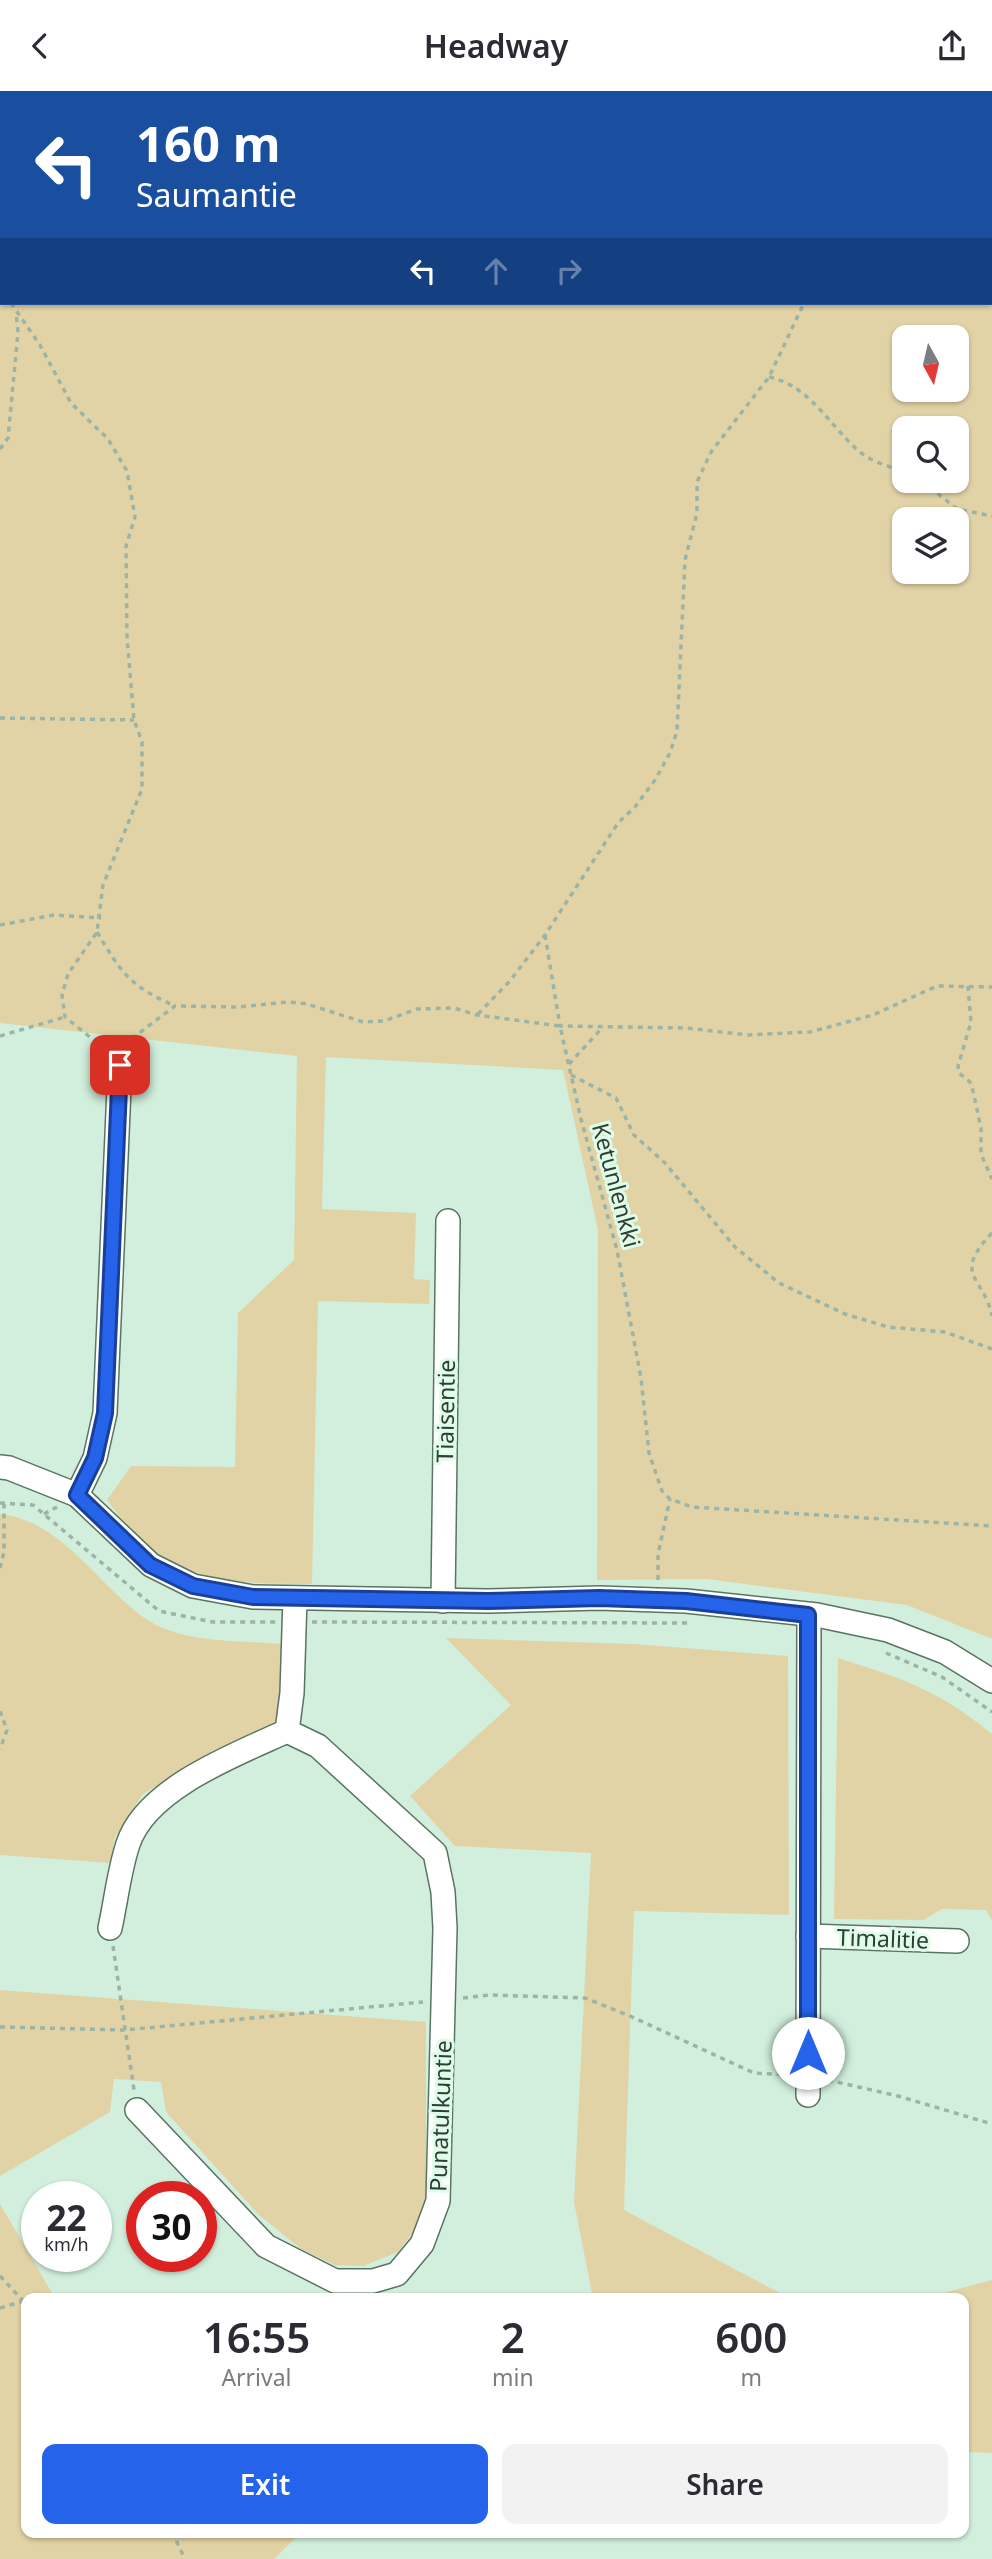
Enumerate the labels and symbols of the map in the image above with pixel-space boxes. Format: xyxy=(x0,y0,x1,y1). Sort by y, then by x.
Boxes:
north arrow xyxy=(892,325,970,403)
pin xyxy=(90,1035,150,1095)
street label: Ketunlenkki xyxy=(585,1119,649,1251)
street label: Tiaisentie xyxy=(428,1359,462,1463)
street label: Timalitie xyxy=(836,1920,930,1956)
position arrow xyxy=(771,2016,845,2090)
street label: Punatulkuntie xyxy=(421,2040,459,2192)
speed limit sign: 30 xyxy=(126,2181,217,2272)

